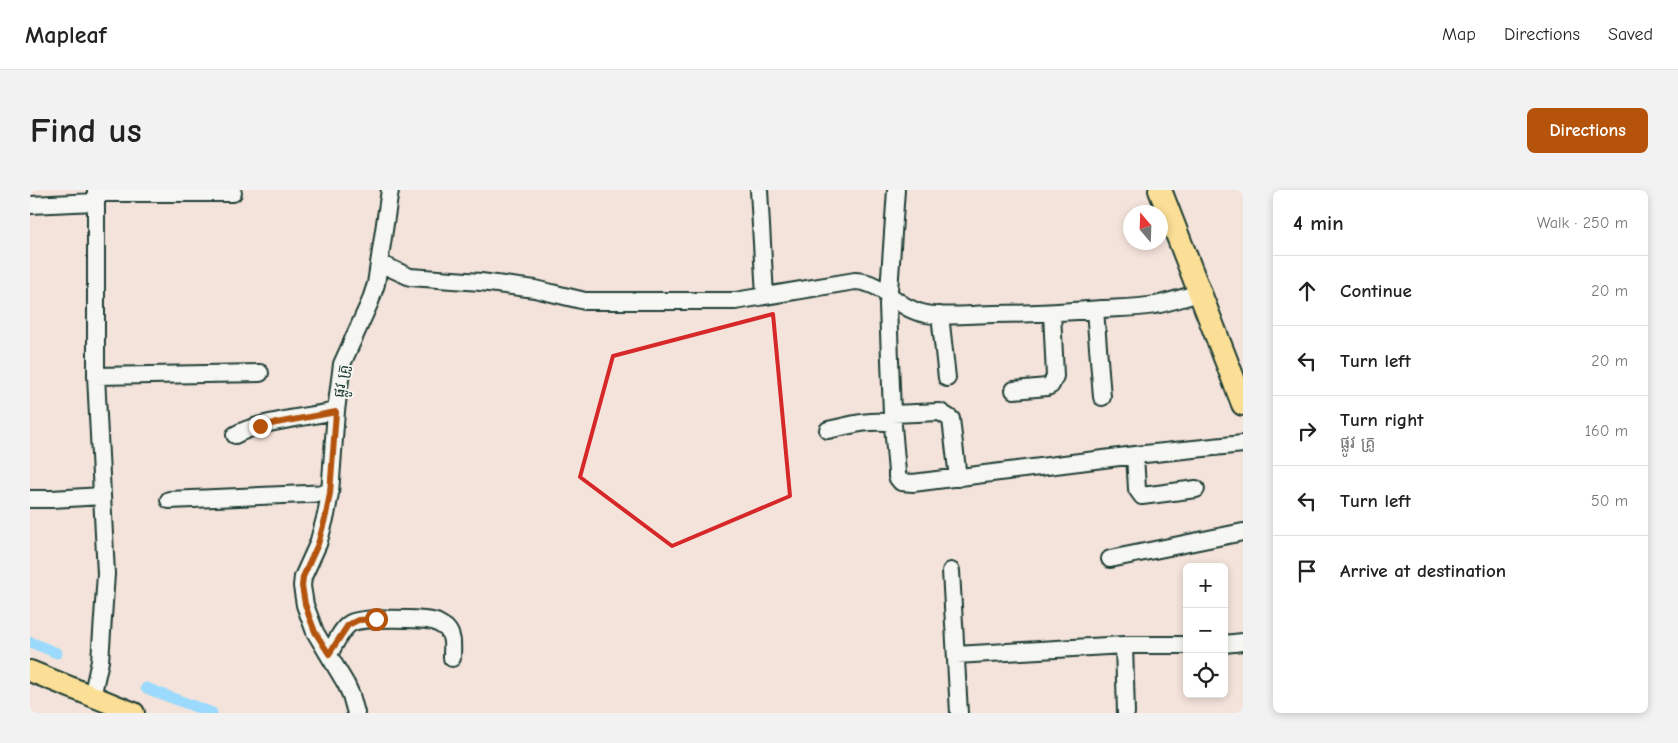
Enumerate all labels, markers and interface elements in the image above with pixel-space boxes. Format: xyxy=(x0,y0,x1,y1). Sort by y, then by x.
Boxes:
text: Mapleaf xyxy=(25,21,106,49)
text: Map xyxy=(1442,24,1476,45)
text: Directions xyxy=(1504,24,1580,45)
text: Saved xyxy=(1608,24,1653,45)
button: Directions xyxy=(1527,108,1648,153)
text: Find us xyxy=(30,110,142,151)
north arrow xyxy=(1123,205,1168,250)
text: 4 min xyxy=(1293,211,1344,235)
text: Walk · 250 m xyxy=(1537,214,1628,232)
icon: ahead xyxy=(1293,277,1321,305)
text: Continue xyxy=(1340,280,1412,302)
text: 20 m xyxy=(1591,282,1628,300)
icon: left xyxy=(1293,347,1321,375)
text: Turn left xyxy=(1340,350,1411,372)
text: 20 m xyxy=(1591,352,1628,370)
street label: ផ្លូវ គ្រូ xyxy=(330,363,357,400)
text: Turn right xyxy=(1340,409,1424,431)
route end xyxy=(249,415,272,438)
icon: right xyxy=(1293,417,1321,445)
text: 160 m xyxy=(1585,422,1628,440)
text: ផ្លូវ គ្រូ xyxy=(1340,434,1375,452)
icon: left xyxy=(1293,487,1321,515)
text: Turn left xyxy=(1340,490,1411,512)
text: 50 m xyxy=(1591,492,1628,510)
icon: arrive xyxy=(1293,557,1321,585)
text: Arrive at destination xyxy=(1340,560,1506,582)
map controls xyxy=(1183,563,1228,698)
button: + xyxy=(1183,563,1228,608)
route start xyxy=(365,608,388,631)
button: − xyxy=(1183,608,1228,653)
button: locate xyxy=(1183,653,1228,698)

